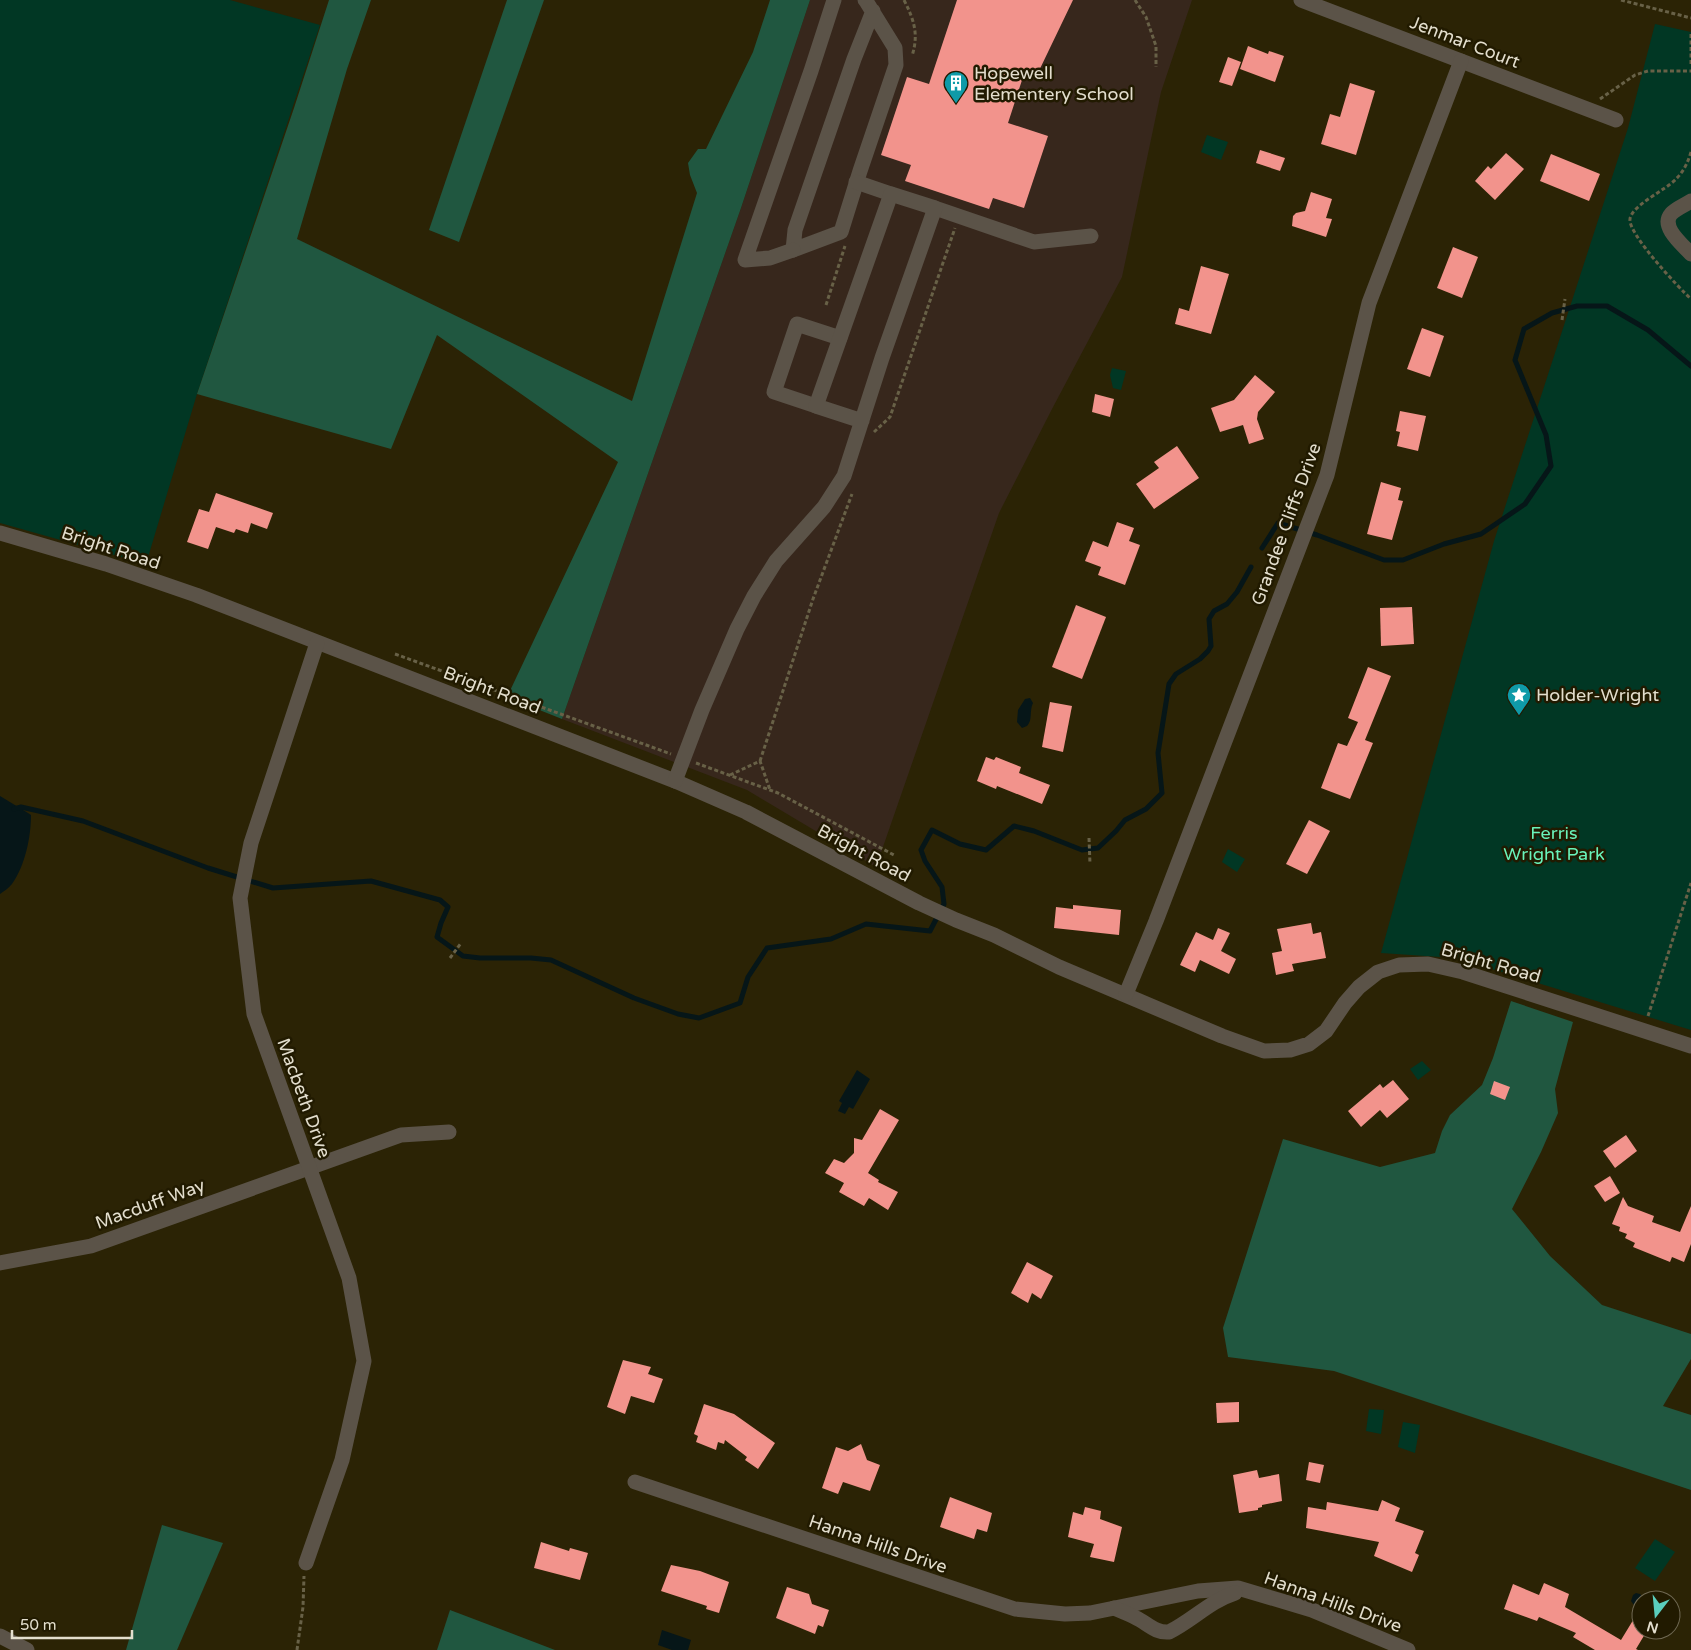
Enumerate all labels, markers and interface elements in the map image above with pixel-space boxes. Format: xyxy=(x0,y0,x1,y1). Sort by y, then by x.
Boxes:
street label: Jenmar Court xyxy=(1407,11,1523,73)
place label: Hopewell Elementery School xyxy=(974,62,1134,105)
building icon: Hopewell Elementery School xyxy=(943,70,969,104)
street label: Grandee Cliffs Drive xyxy=(1246,440,1326,608)
street label: Bright Road xyxy=(59,522,163,574)
street label: Bright Road xyxy=(440,661,544,719)
place icon: Holder-Wright xyxy=(1506,682,1532,716)
place label: Holder-Wright xyxy=(1536,684,1659,706)
street label: Bright Road xyxy=(814,819,914,887)
park label: Ferris Wright Park xyxy=(1503,822,1605,865)
street label: Bright Road xyxy=(1439,938,1543,988)
street label: Macbeth Drive xyxy=(272,1035,336,1161)
street label: Macduff Way xyxy=(92,1174,208,1234)
street label: Hanna Hills Drive xyxy=(806,1510,950,1578)
street label: Hanna Hills Drive xyxy=(1261,1567,1405,1637)
north arrow xyxy=(1631,1590,1681,1640)
scale bar xyxy=(12,1608,132,1640)
text: 50 m xyxy=(20,1616,57,1634)
text: N xyxy=(1645,1617,1660,1637)

